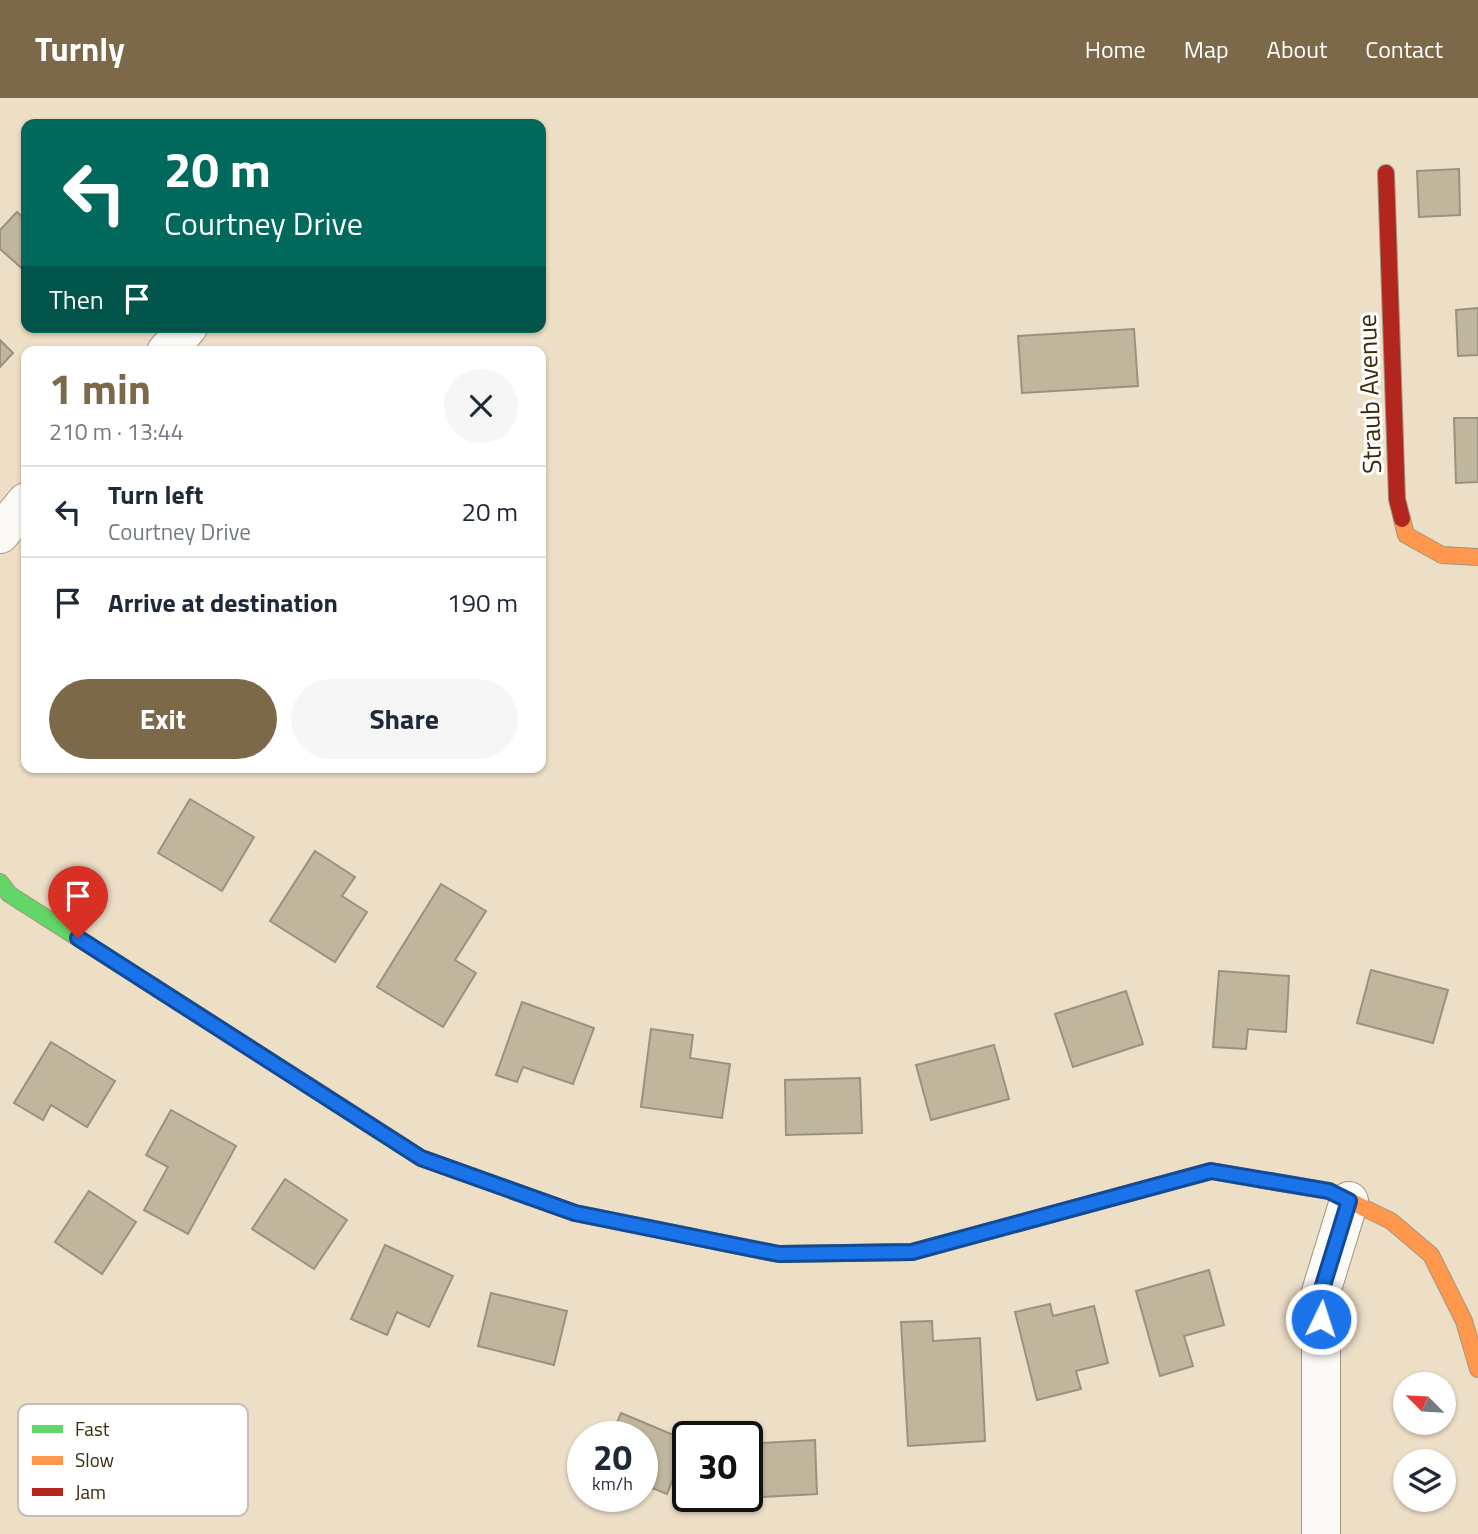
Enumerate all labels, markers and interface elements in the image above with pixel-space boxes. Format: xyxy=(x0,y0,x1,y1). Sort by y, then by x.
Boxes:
text: Turnly xyxy=(35,24,125,74)
text: Home xyxy=(1085,31,1146,67)
text: Map xyxy=(1184,31,1229,67)
text: About xyxy=(1267,31,1327,67)
text: Contact xyxy=(1365,31,1443,67)
text: 20 m xyxy=(164,131,271,206)
icon: left xyxy=(49,147,140,238)
text: Courtney Drive xyxy=(164,199,363,247)
text: Then xyxy=(49,280,104,319)
icon: arrive xyxy=(118,280,156,318)
street label: Straub Avenue xyxy=(1347,314,1391,474)
text: 1 min xyxy=(49,356,151,420)
button: close xyxy=(444,369,518,443)
text: 210 m · 13:44 xyxy=(49,414,184,449)
text: Turn left xyxy=(108,475,203,514)
text: 20 m xyxy=(461,492,518,531)
icon: left xyxy=(49,493,87,531)
text: Courtney Drive xyxy=(108,514,251,549)
text: Arrive at destination xyxy=(108,583,338,622)
text: 190 m xyxy=(447,583,518,622)
icon: arrive xyxy=(49,584,87,622)
button: Exit xyxy=(49,679,277,759)
button: Share xyxy=(291,679,518,759)
pin xyxy=(48,866,108,938)
icon: arrive xyxy=(59,877,97,915)
position arrow xyxy=(1284,1282,1358,1356)
north arrow xyxy=(1393,1372,1456,1435)
map controls xyxy=(1393,1372,1456,1512)
legend xyxy=(18,1404,248,1516)
text: Fast xyxy=(75,1414,110,1443)
speed limit sign: 30 xyxy=(672,1421,763,1512)
text: 20 xyxy=(593,1430,632,1484)
text: Slow xyxy=(75,1445,114,1474)
button: layers xyxy=(1393,1449,1456,1512)
text: km/h xyxy=(592,1470,633,1497)
text: Jam xyxy=(75,1477,106,1506)

